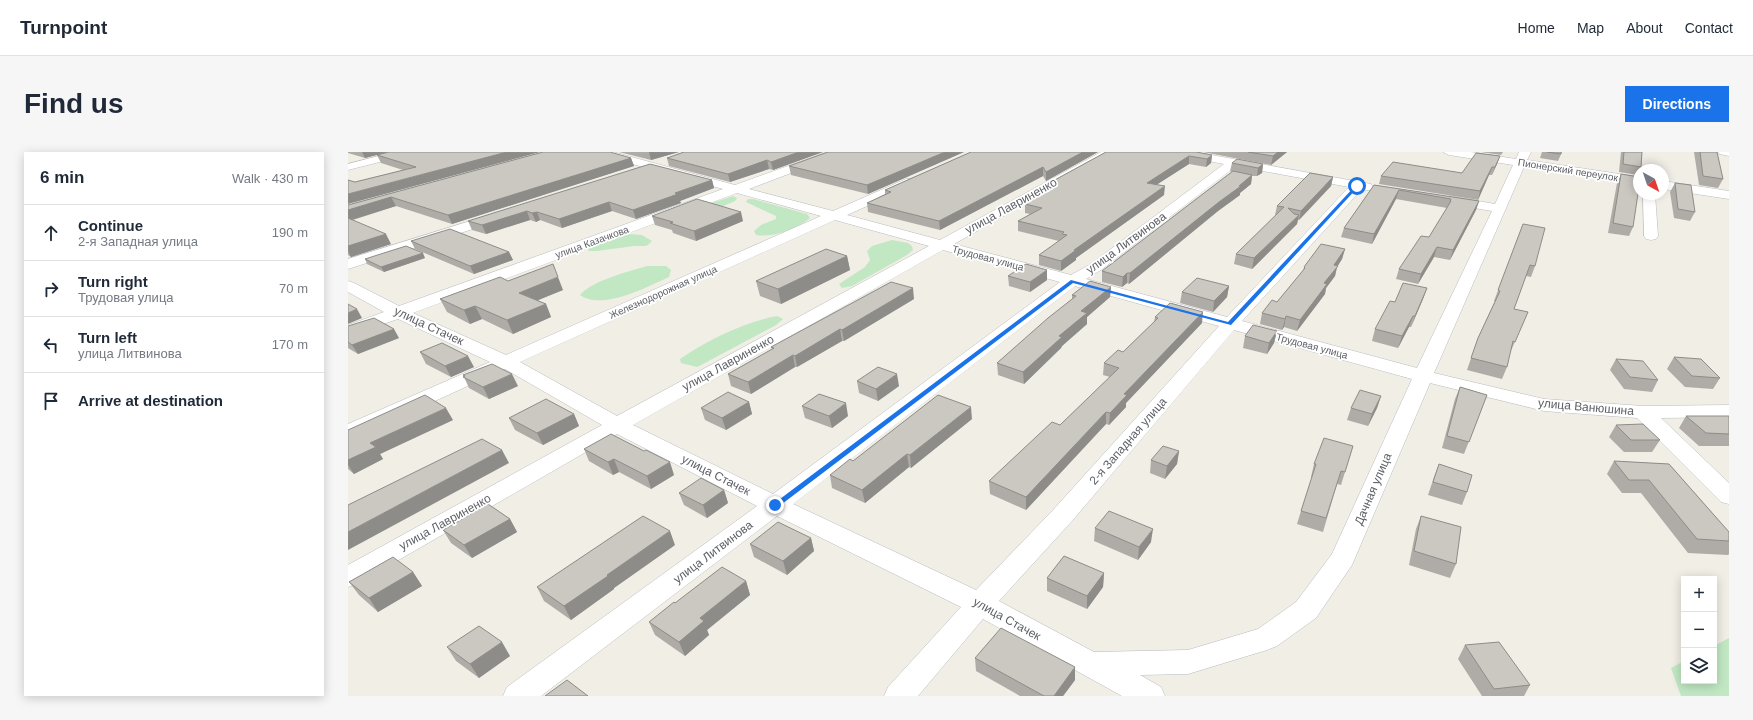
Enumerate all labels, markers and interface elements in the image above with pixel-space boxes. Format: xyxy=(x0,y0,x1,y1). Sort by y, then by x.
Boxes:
text: Turnpoint xyxy=(20,17,107,38)
text: Home xyxy=(1518,20,1555,36)
text: Map xyxy=(1577,20,1604,36)
text: About xyxy=(1626,20,1663,36)
text: Contact xyxy=(1685,20,1733,36)
button: Directions xyxy=(1625,86,1729,122)
text: Find us xyxy=(24,88,124,119)
street label: Пионерский переулок xyxy=(1517,157,1619,183)
north arrow xyxy=(1633,164,1669,200)
text: 6 min xyxy=(40,168,84,187)
text: Walk · 430 m xyxy=(232,171,308,186)
street label: улица Лавриненко xyxy=(963,175,1060,237)
route start xyxy=(1348,177,1366,195)
street label: улица Литвинова xyxy=(1083,209,1169,277)
text: Continue xyxy=(78,217,143,234)
icon: ahead xyxy=(40,222,62,244)
street label: улица Казачкова xyxy=(554,223,631,260)
text: 190 m xyxy=(272,225,308,240)
text: 2-я Западная улица xyxy=(78,234,198,249)
street label: Трудовая улица xyxy=(951,243,1025,273)
street label: Железнодорожная улица xyxy=(607,263,719,321)
text: Turn right xyxy=(78,273,148,290)
icon: right xyxy=(40,278,62,300)
text: 70 m xyxy=(279,281,308,296)
text: Трудовая улица xyxy=(78,290,174,305)
street label: улица Стачек xyxy=(392,304,467,348)
text: Turn left xyxy=(78,329,137,346)
street label: Трудовая улица xyxy=(1275,331,1349,361)
street label: улица Лавриненко xyxy=(680,332,777,394)
icon: left xyxy=(40,334,62,356)
text: 170 m xyxy=(272,337,308,352)
text: улица Литвинова xyxy=(78,346,182,361)
icon: arrive xyxy=(40,390,62,412)
text: Arrive at destination xyxy=(78,392,223,409)
street label: 2-я Западная улица xyxy=(1086,394,1170,487)
street label: улица Ванюшина xyxy=(1537,396,1635,418)
street label: Дачная улица xyxy=(1352,451,1395,527)
street label: улица Стачек xyxy=(679,452,753,499)
street label: улица Лавриненко xyxy=(397,491,494,553)
route end xyxy=(766,496,784,514)
street label: улица Литвинова xyxy=(671,517,756,586)
map controls xyxy=(1681,576,1717,684)
button: + xyxy=(1681,576,1717,612)
street label: улица Стачек xyxy=(971,595,1044,644)
button: − xyxy=(1681,612,1717,648)
button: layers xyxy=(1681,648,1717,684)

